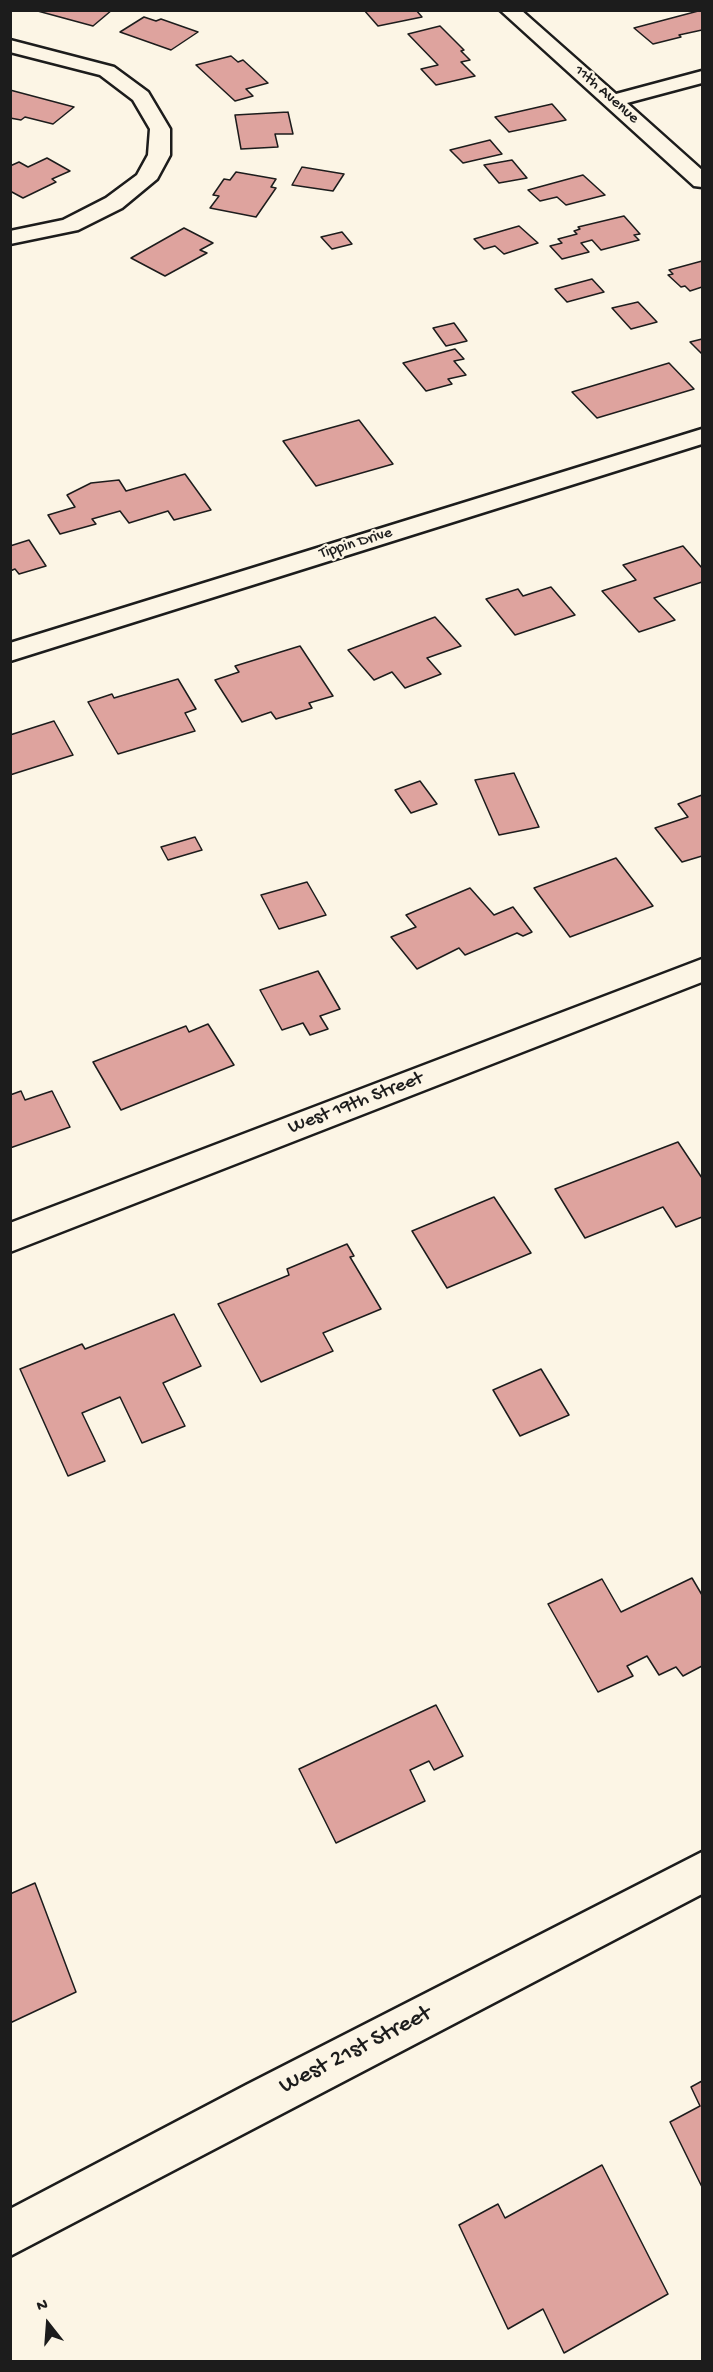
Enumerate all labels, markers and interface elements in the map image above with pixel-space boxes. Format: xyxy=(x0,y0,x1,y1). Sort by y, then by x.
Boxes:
street label: 11th Avenue xyxy=(570,62,642,128)
street label: Tippin Drive xyxy=(317,524,395,564)
street label: West 19th Street xyxy=(285,1067,427,1141)
street label: West 21st Street xyxy=(275,2000,437,2102)
north arrow xyxy=(18,2294,78,2354)
text: N xyxy=(35,2296,50,2317)

